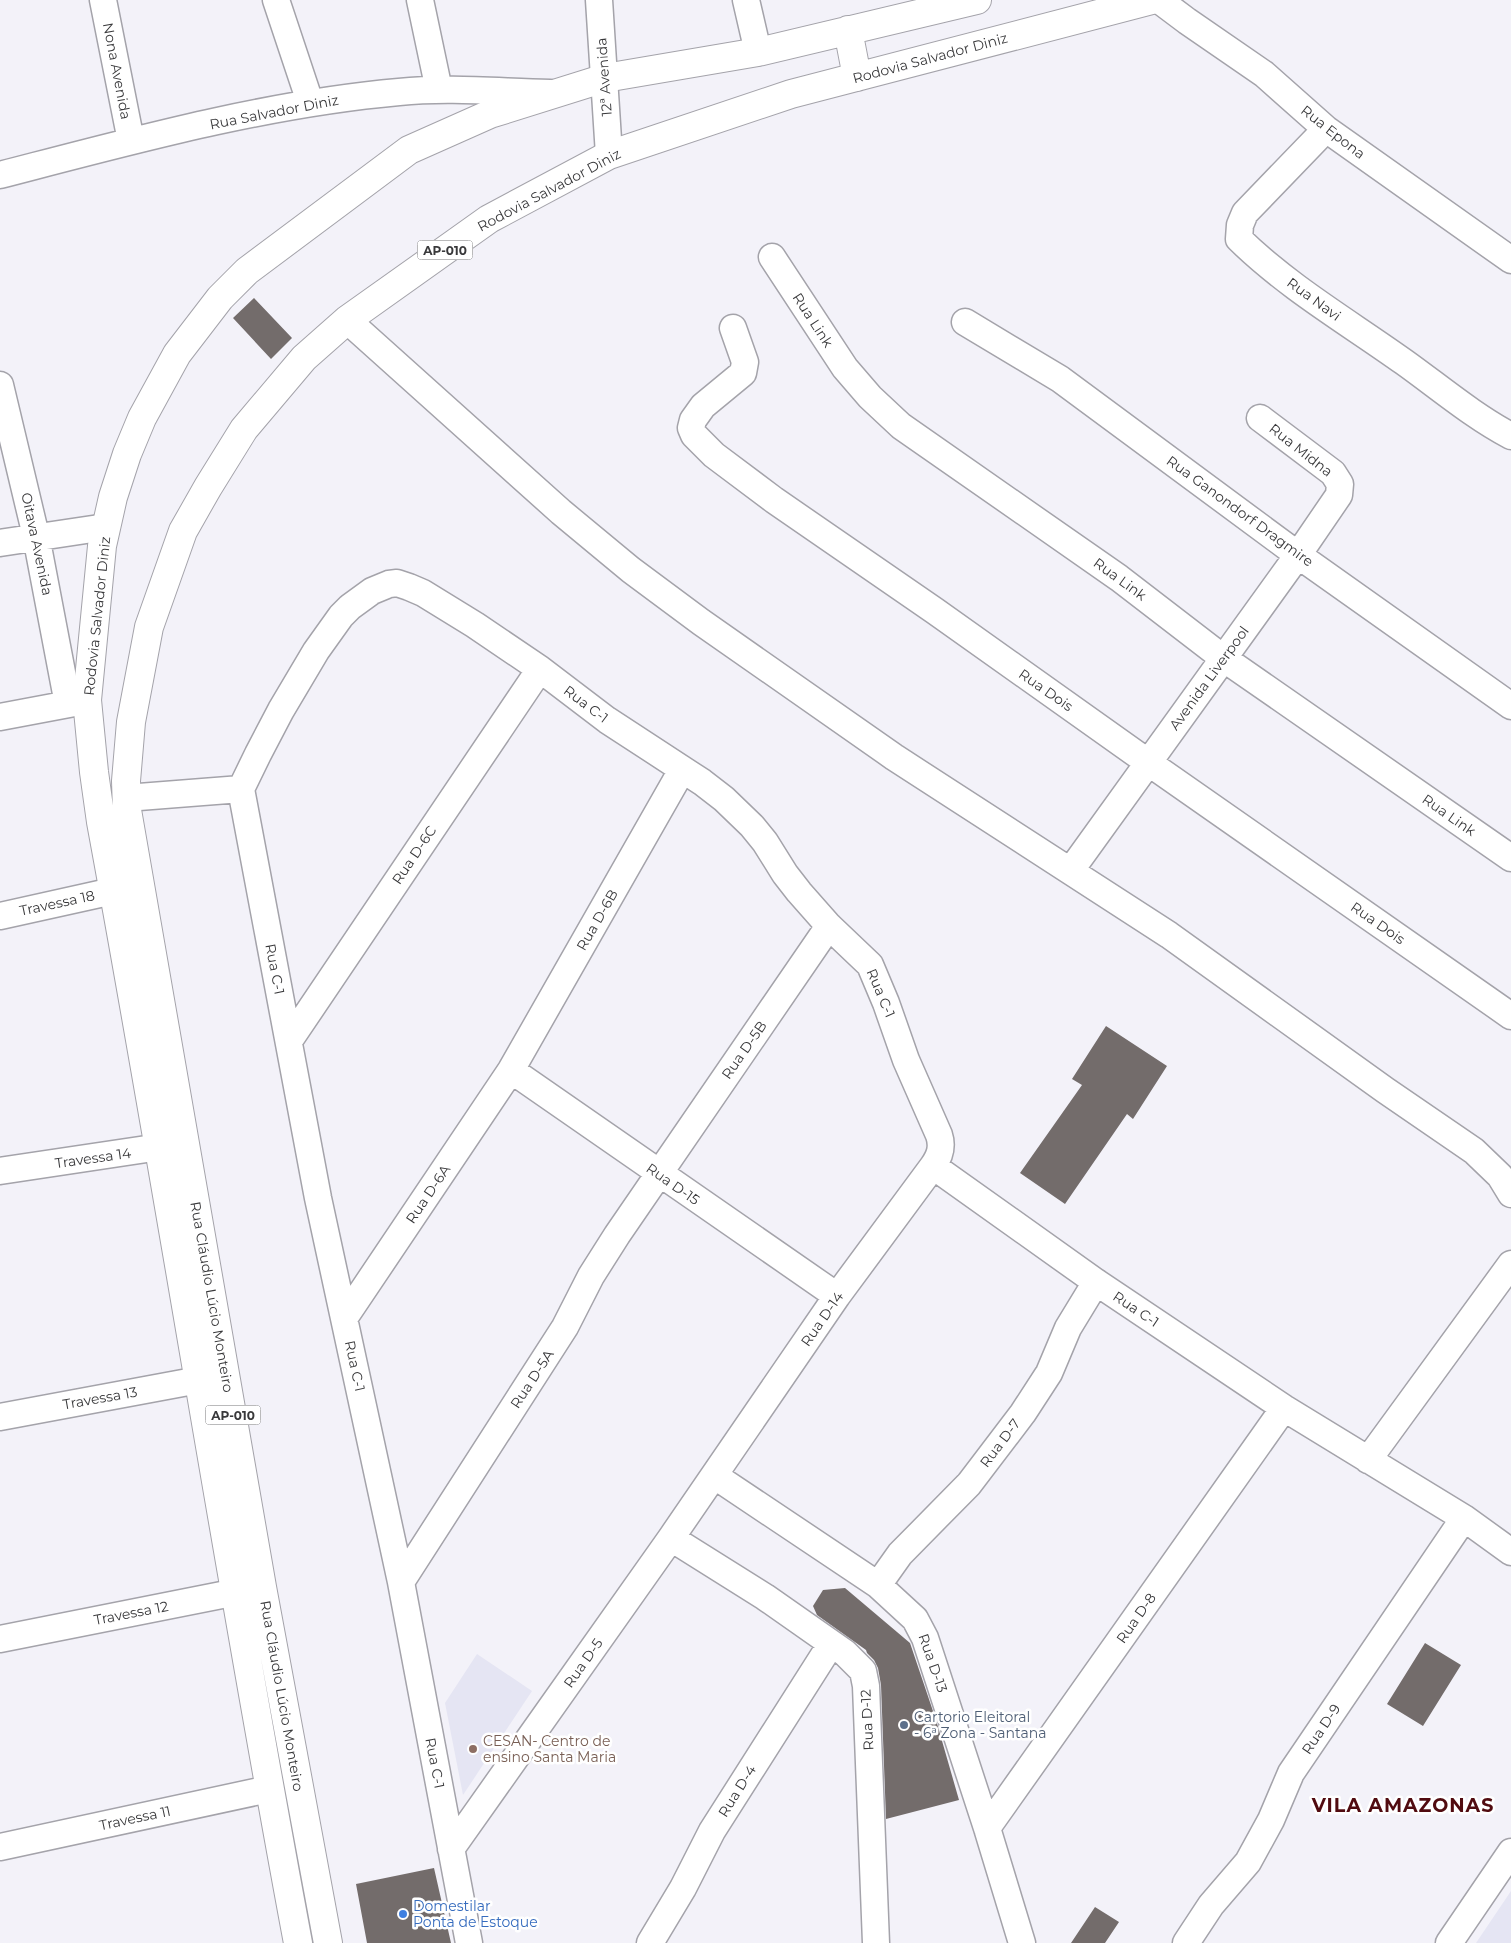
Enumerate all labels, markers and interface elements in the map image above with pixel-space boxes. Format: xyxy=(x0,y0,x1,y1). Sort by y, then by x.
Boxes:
street label: Nona Avenida xyxy=(99,21,135,121)
street label: Rodovia Salvador Diniz xyxy=(851,29,1009,87)
street label: 12ª Avenida xyxy=(592,37,616,117)
street label: Rua Salvador Diniz xyxy=(208,91,340,133)
street label: Rua Epona xyxy=(1297,101,1369,163)
street label: Rodovia Salvador Diniz xyxy=(474,145,624,235)
road number: AP-010 xyxy=(418,240,472,260)
street label: Rua Navi xyxy=(1283,273,1345,325)
street label: Rua Link xyxy=(789,289,838,351)
street label: Rua Midna xyxy=(1266,420,1336,480)
street label: Rua Ganondorf Dragmire xyxy=(1163,452,1317,570)
street label: Oitava Avenida xyxy=(17,491,57,597)
street label: Rodovia Salvador Diniz xyxy=(80,536,114,696)
street label: Rua Link xyxy=(1090,554,1151,605)
street label: Avenida Liverpool xyxy=(1165,622,1253,734)
street label: Rua Dois xyxy=(1015,665,1077,715)
street label: Rua C-1 xyxy=(560,681,612,727)
street label: Rua Link xyxy=(1419,790,1480,840)
street label: Rua D-6C xyxy=(388,822,440,888)
street label: Travessa 18 xyxy=(18,886,96,920)
street label: Rua D-6B xyxy=(572,886,622,954)
street label: Rua Dois xyxy=(1347,898,1409,948)
street label: Rua C-1 xyxy=(261,942,289,996)
street label: Rua C-1 xyxy=(863,966,899,1020)
street label: Rua D-5B xyxy=(717,1017,771,1083)
street label: Travessa 14 xyxy=(54,1144,133,1172)
street label: Rua D-15 xyxy=(643,1159,703,1209)
street label: Rua D-6A xyxy=(402,1160,455,1227)
street label: Rua Cláudio Lúcio Monteiro xyxy=(186,1200,238,1394)
street label: Rua C-1 xyxy=(1110,1287,1162,1331)
street label: Rua D-14 xyxy=(797,1288,848,1350)
street label: Rua C-1 xyxy=(341,1339,369,1393)
street label: Rua D-5A xyxy=(506,1345,558,1412)
street label: Travessa 13 xyxy=(61,1383,139,1413)
road number: AP-010 xyxy=(206,1406,260,1424)
street label: Rua D-7 xyxy=(976,1415,1024,1471)
street label: Rua D-8 xyxy=(1112,1589,1160,1647)
street label: Travessa 12 xyxy=(92,1597,170,1629)
street label: Rua Cláudio Lúcio Monteiro xyxy=(256,1599,308,1793)
street label: Rua D-13 xyxy=(915,1631,952,1695)
street label: Rua D-5 xyxy=(559,1635,607,1691)
street label: Rua D-12 xyxy=(856,1689,878,1751)
street label: Rua D-9 xyxy=(1298,1700,1344,1758)
place label: Cartorio Eleitoral - 6ª Zona - Santana xyxy=(914,1708,1046,1742)
marker: Cartorio Eleitoral - 6ª Zona - Santana xyxy=(898,1719,910,1731)
place label: CESAN- Centro de ensino Santa Maria xyxy=(483,1732,616,1766)
street label: Rua C-1 xyxy=(421,1736,449,1790)
marker: CESAN- Centro de ensino Santa Maria xyxy=(467,1743,479,1755)
street label: Rua D-4 xyxy=(714,1761,760,1820)
district label: VILA AMAZONAS xyxy=(1311,1794,1494,1817)
street label: Travessa 11 xyxy=(98,1802,172,1834)
place label: Domestilar Ponta de Estoque xyxy=(413,1897,538,1931)
marker: Domestilar Ponta de Estoque xyxy=(397,1908,409,1920)

